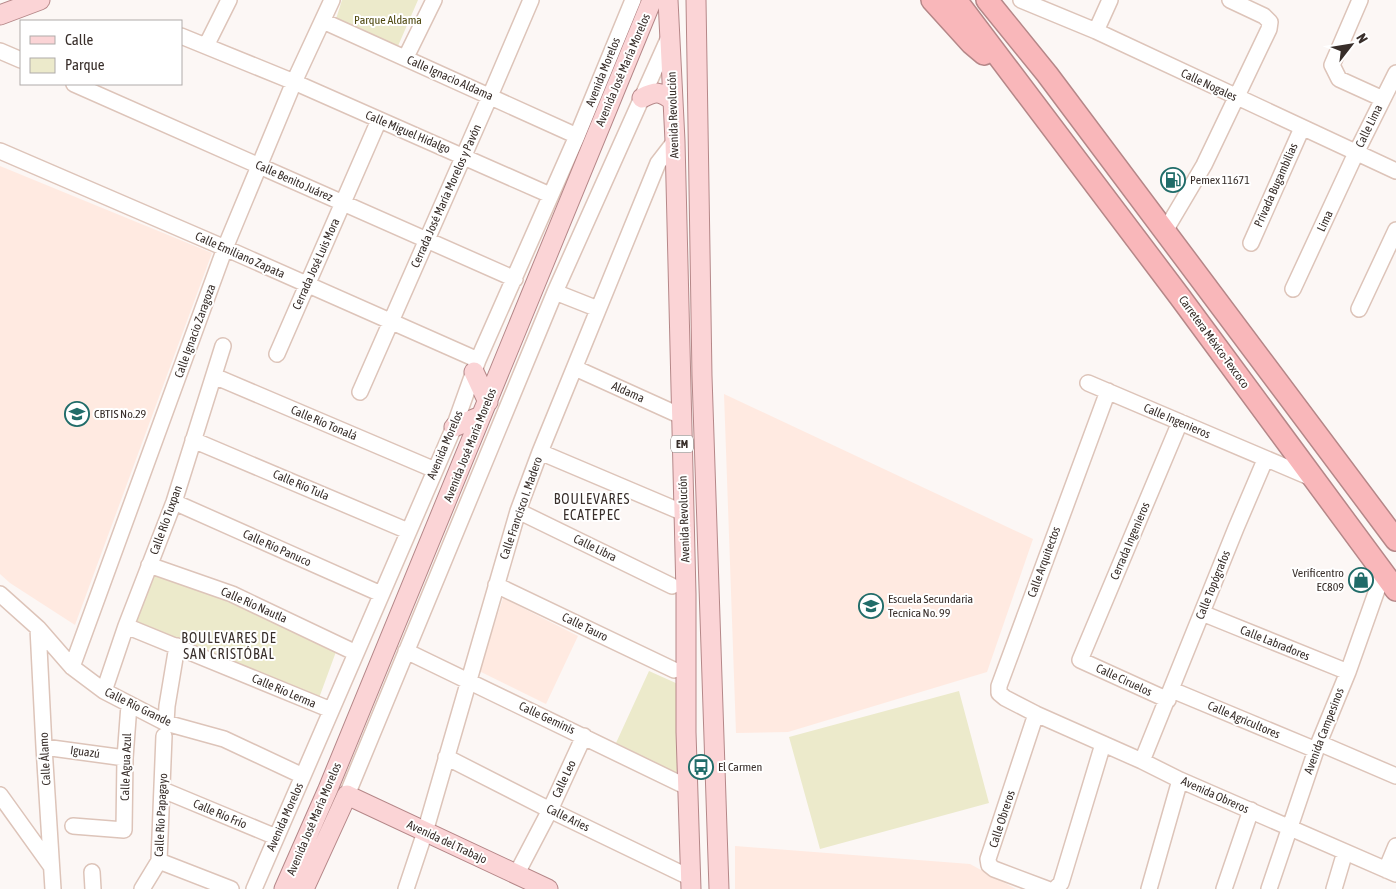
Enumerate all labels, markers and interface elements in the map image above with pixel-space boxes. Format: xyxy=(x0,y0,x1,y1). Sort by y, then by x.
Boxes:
street label: Avenida José María Morelos xyxy=(593,11,653,129)
park label: Parque Aldama xyxy=(354,13,422,27)
legend xyxy=(20,20,182,85)
north arrow xyxy=(1326,20,1376,70)
text: Calle xyxy=(65,31,94,48)
text: N xyxy=(1353,31,1371,46)
street label: Avenida Morelos xyxy=(583,35,623,109)
street label: Calle Ignacio Aldama xyxy=(405,53,495,103)
text: Parque xyxy=(65,56,105,73)
street label: Calle Nogales xyxy=(1179,66,1239,104)
street label: Avenida Revolución xyxy=(664,71,682,159)
street label: Calle Lima xyxy=(1353,102,1385,150)
street label: Calle Miguel Hidalgo xyxy=(363,108,453,156)
street label: Cerrada José María Morelos y Pavón xyxy=(408,122,484,270)
street label: Privada Bugambilias xyxy=(1251,141,1301,229)
street label: Calle Benito Juárez xyxy=(253,158,335,205)
fuel station icon: Pemex 11671 xyxy=(1160,167,1186,193)
place label: Pemex 11671 xyxy=(1190,173,1250,187)
street label: Lima xyxy=(1314,208,1336,234)
street label: Cerrada José Luis Mora xyxy=(290,216,342,312)
street label: Calle Emiliano Zapata xyxy=(193,229,287,281)
street label: Calle Ignacio Zaragoza xyxy=(172,282,218,380)
street label: Carretera México-Texcoco xyxy=(1176,293,1253,391)
street label: Aldama xyxy=(609,379,647,405)
street label: Avenida José María Morelos xyxy=(441,386,499,504)
school or university icon: CBTIS No.29 xyxy=(64,401,90,427)
street label: Calle Ingenieros xyxy=(1142,401,1212,441)
street label: Calle Río Tonalá xyxy=(289,403,359,443)
place label: CBTIS No.29 xyxy=(94,407,147,421)
street label: Avenida Morelos xyxy=(424,409,466,481)
road number: EM xyxy=(671,436,693,452)
street label: Calle Francisco I. Madero xyxy=(497,455,545,561)
street label: Calle Río Tula xyxy=(271,467,331,503)
street label: Avenida Revolución xyxy=(675,475,693,563)
street label: Calle Río Tuxpan xyxy=(147,483,185,557)
district label: BOULEVARES ECATEPEC xyxy=(554,491,630,523)
street label: Cerrada Ingenieros xyxy=(1107,500,1153,582)
street label: Calle Arquitectos xyxy=(1025,525,1063,599)
street label: Calle Río Panuco xyxy=(241,527,314,569)
street label: Calle Libra xyxy=(571,532,619,564)
street label: Calle Topógrafos xyxy=(1193,549,1233,621)
place label: Verificentro EC809 xyxy=(1292,566,1344,594)
shop icon: Verificentro EC809 xyxy=(1348,567,1374,593)
street label: Calle Río Nautla xyxy=(219,584,289,626)
place label: Escuela Secundaria Tecnica No. 99 xyxy=(888,592,973,620)
school or university icon: Escuela Secundaria Tecnica No. 99 xyxy=(858,593,884,619)
street label: Calle Tauro xyxy=(560,610,611,644)
street label: Calle Labradores xyxy=(1238,623,1312,663)
district label: BOULEVARES DE SAN CRISTÓBAL xyxy=(181,630,277,662)
street label: Calle Ciruelos xyxy=(1094,661,1154,699)
street label: Calle Río Lerma xyxy=(250,671,318,711)
street label: Calle Río Grande xyxy=(102,685,174,729)
street label: Avenida Campesinos xyxy=(1301,686,1347,776)
street label: Calle Agricultores xyxy=(1206,698,1282,742)
street label: Calle Geminis xyxy=(517,699,577,737)
street label: Calle Álamo xyxy=(37,732,53,786)
street label: Calle Agua Azul xyxy=(118,732,134,801)
street label: Iguazú xyxy=(69,743,101,761)
bus stop icon: El Carmen xyxy=(688,754,714,780)
street label: Calle Leo xyxy=(549,758,579,800)
street label: Avenida José María Morelos xyxy=(284,760,344,878)
place label: El Carmen xyxy=(718,760,762,774)
street label: Calle Río Papagayo xyxy=(152,772,170,857)
street label: Avenida Obreros xyxy=(1179,774,1251,816)
street label: Avenida Morelos xyxy=(264,781,306,853)
street label: Calle Obreros xyxy=(986,789,1018,849)
street label: Calle Río Frío xyxy=(191,796,249,832)
street label: Calle Aries xyxy=(544,802,592,834)
street label: Avenida del Trabajo xyxy=(405,817,490,867)

